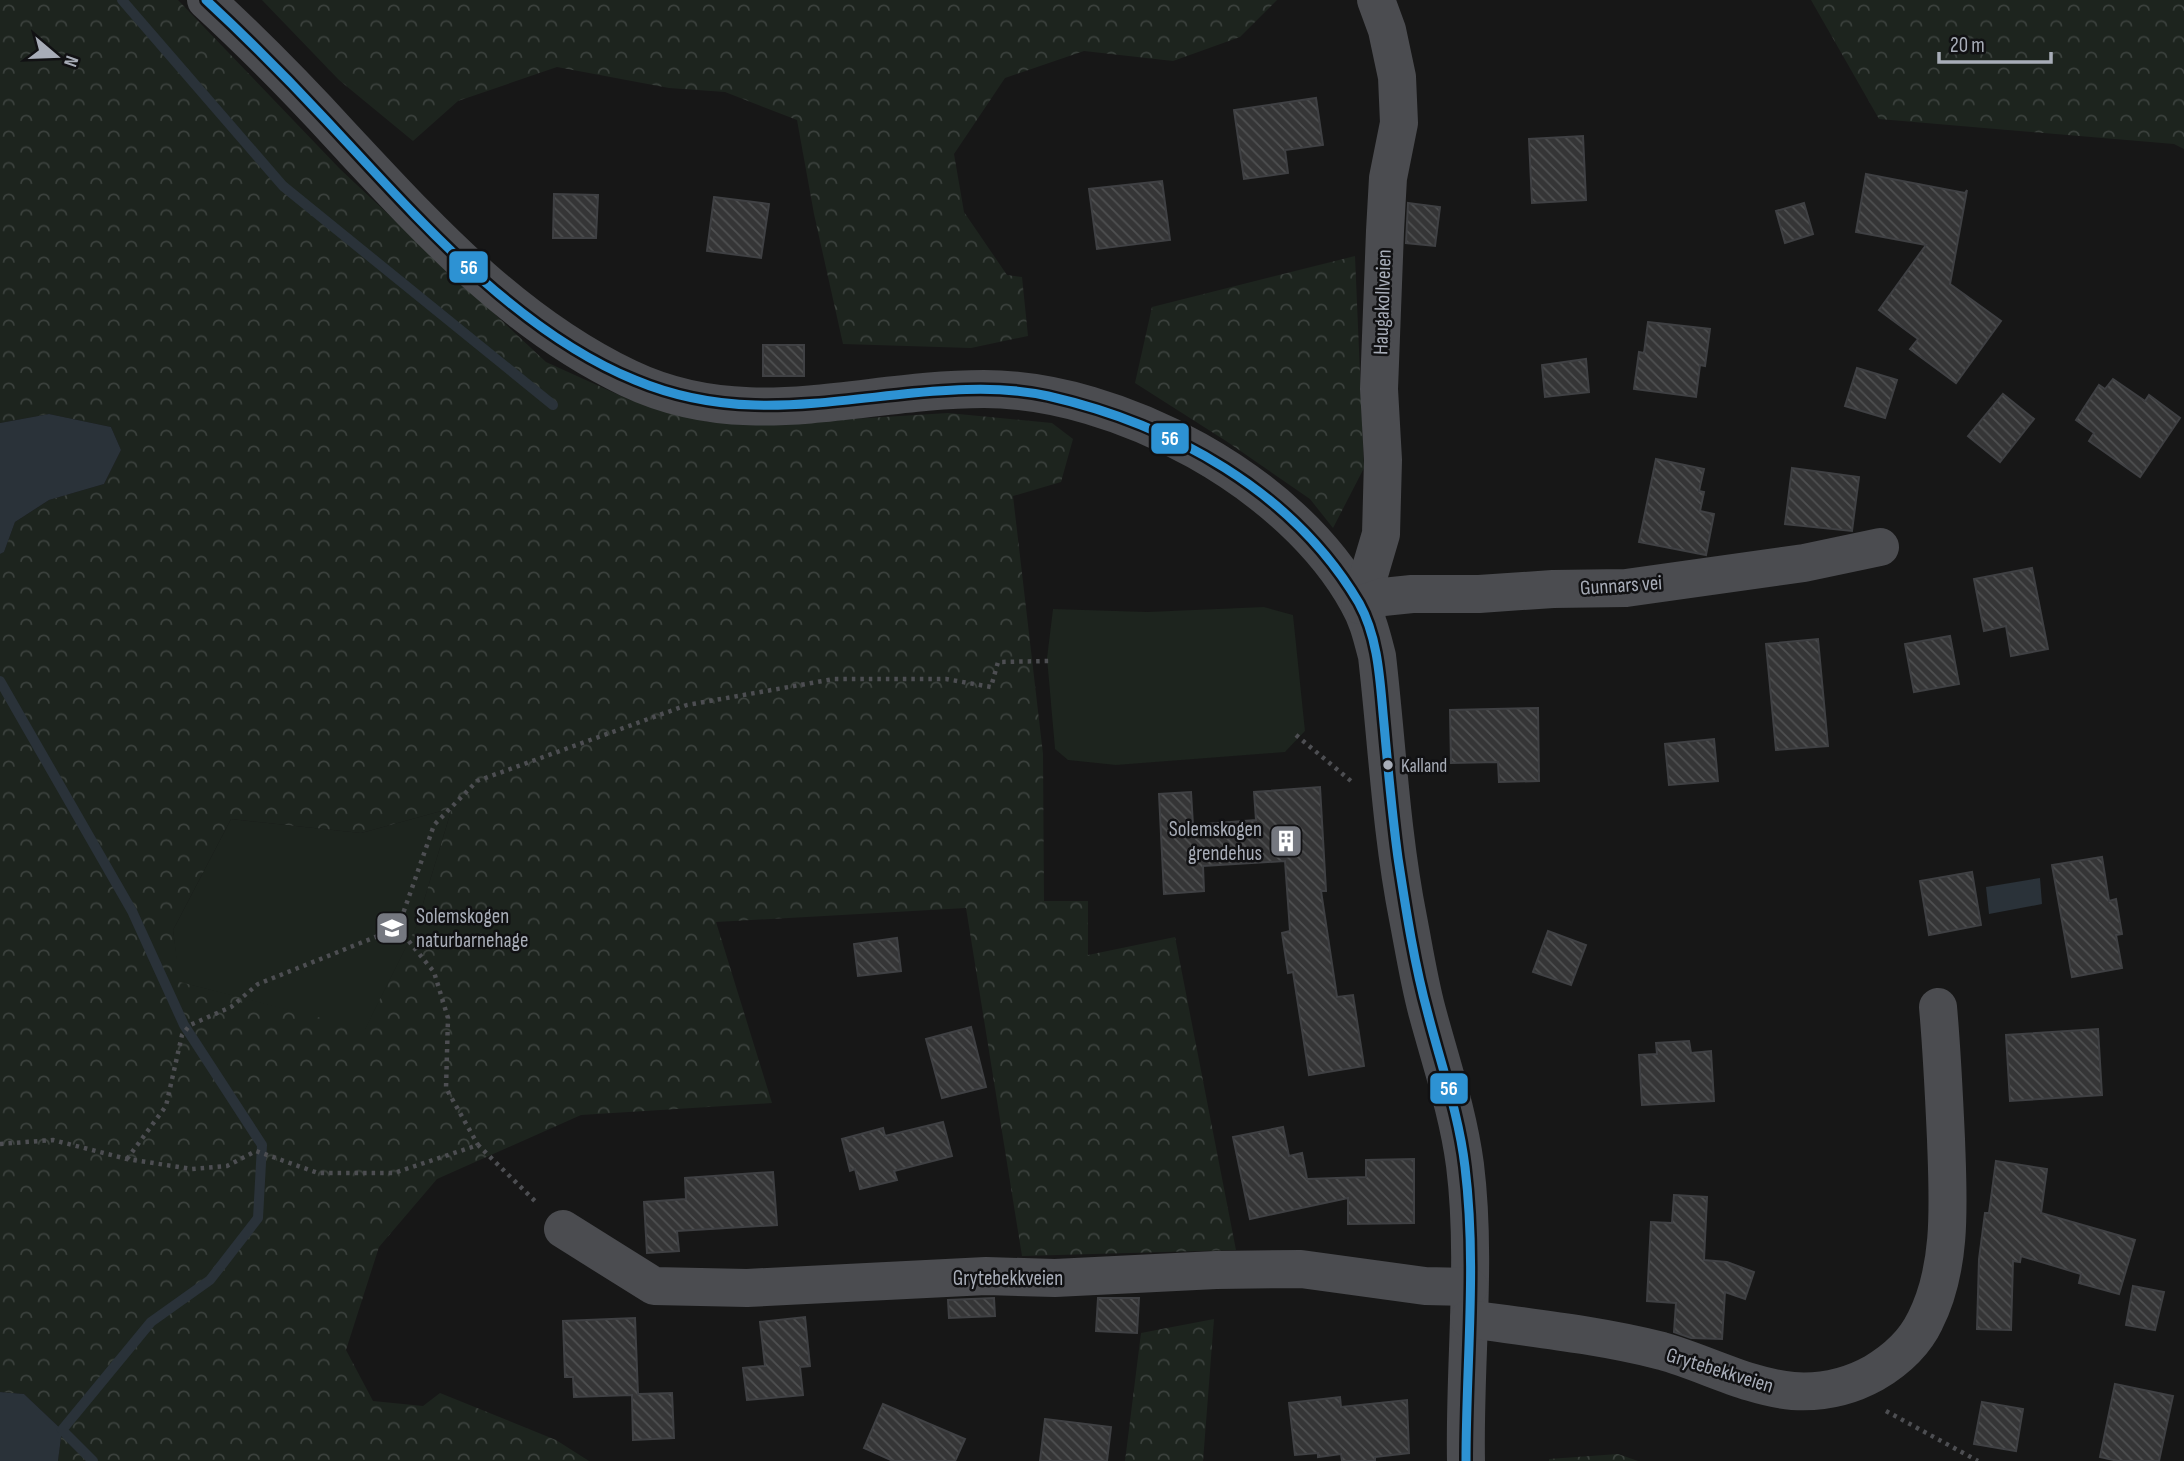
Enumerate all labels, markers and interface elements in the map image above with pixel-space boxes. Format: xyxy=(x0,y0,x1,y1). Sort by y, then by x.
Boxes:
north arrow xyxy=(21,21,91,91)
scale bar xyxy=(1939,21,2051,65)
text: 20 m xyxy=(1950,33,1985,58)
text: N xyxy=(58,53,83,70)
street label: Haugakollveien xyxy=(1368,249,1397,355)
line badge: 56 xyxy=(448,250,489,284)
text: 56 xyxy=(460,257,478,280)
line badge: 56 xyxy=(1150,422,1190,455)
text: 56 xyxy=(1161,428,1179,451)
street label: Gunnars vei xyxy=(1579,570,1663,601)
place label: Kalland xyxy=(1401,755,1447,778)
marker: Kalland xyxy=(1381,758,1395,772)
place label: Solemskogen grendehus xyxy=(1169,817,1262,866)
building icon: Solemskogen grendehus xyxy=(1267,822,1305,860)
place label: Solemskogen naturbarnehage xyxy=(416,904,528,953)
school or university icon: Solemskogen naturbarnehage xyxy=(373,909,411,947)
line badge: 56 xyxy=(1429,1072,1469,1105)
text: 56 xyxy=(1440,1078,1458,1101)
street label: Grytebekkveien xyxy=(953,1266,1063,1291)
street label: Grytebekkveien xyxy=(1663,1342,1776,1399)

